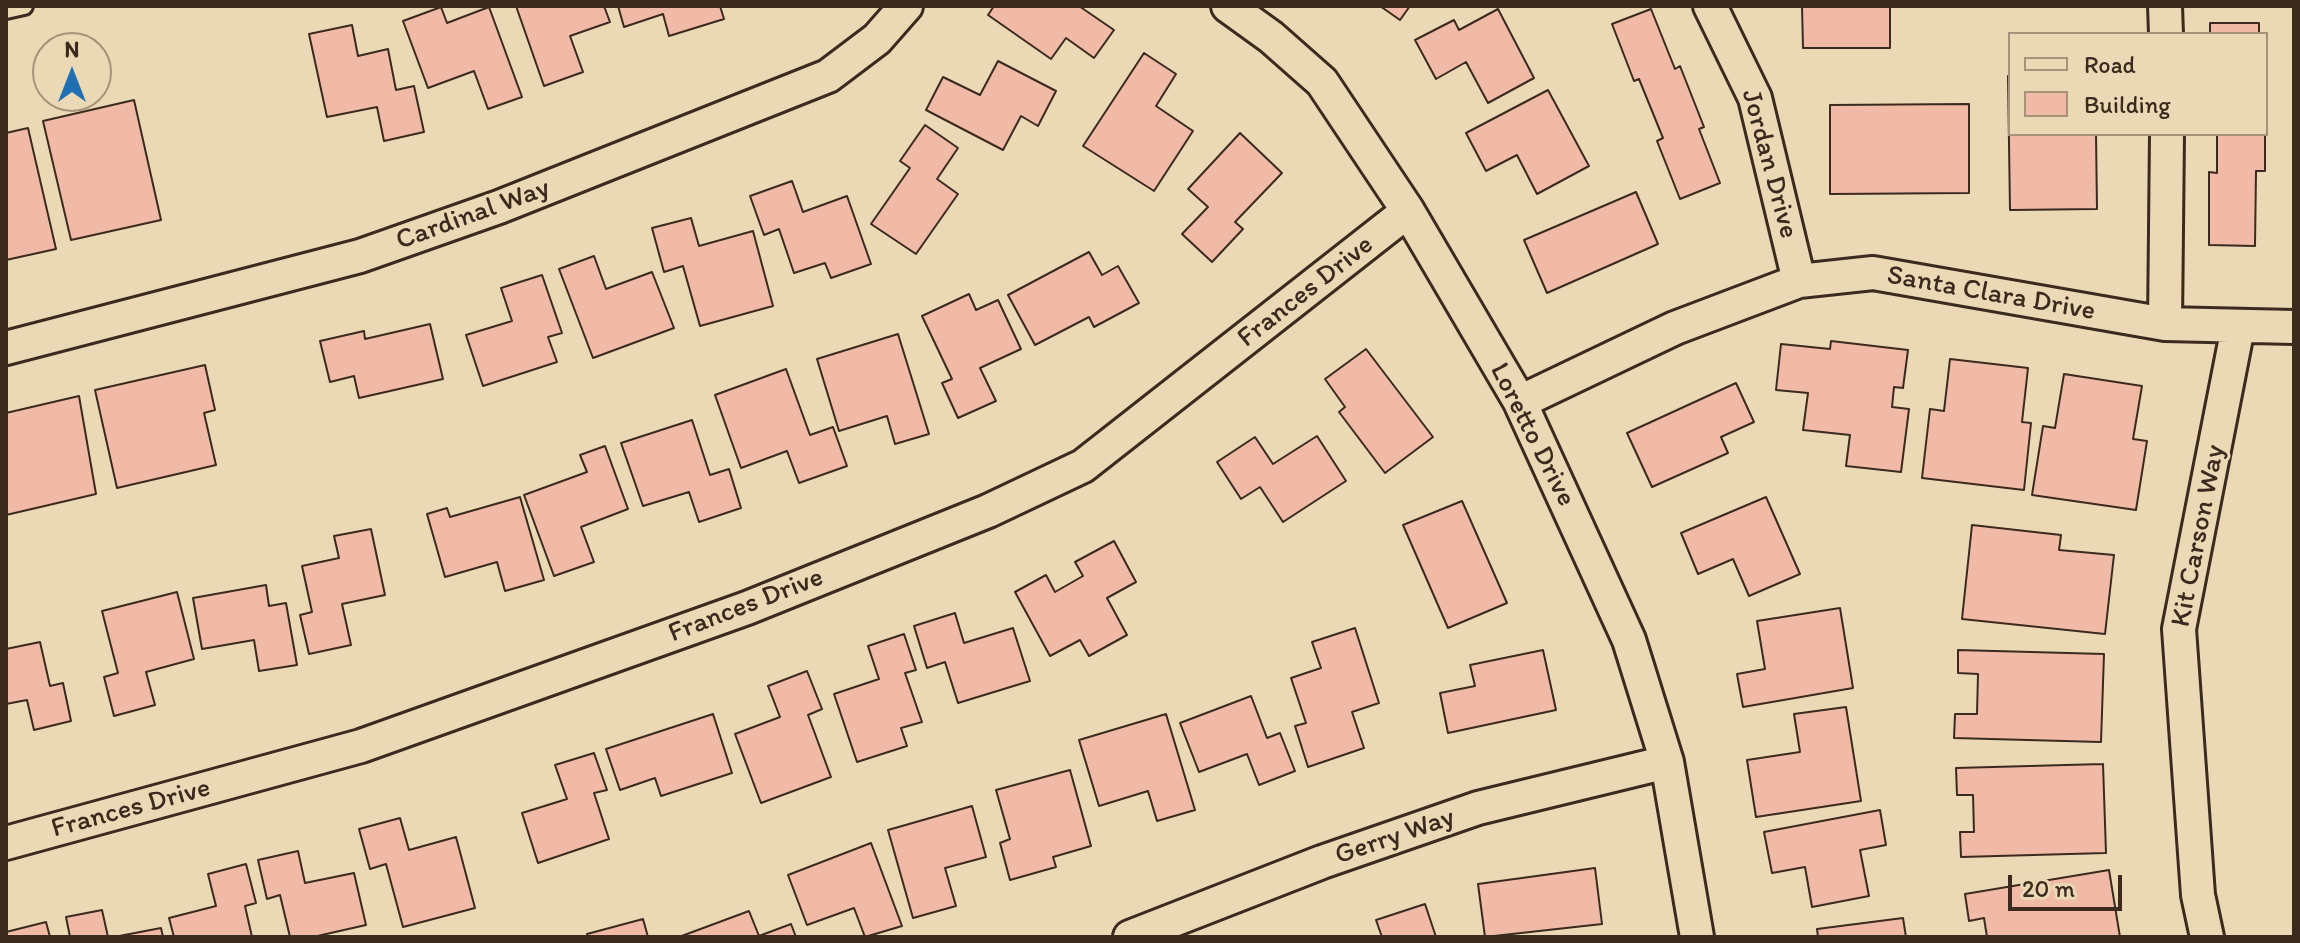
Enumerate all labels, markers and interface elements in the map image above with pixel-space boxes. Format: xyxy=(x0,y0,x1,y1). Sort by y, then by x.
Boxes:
north arrow xyxy=(32,32,112,112)
legend xyxy=(2008,32,2268,136)
text: N xyxy=(65,36,79,63)
text: Road xyxy=(2084,50,2136,79)
street label: Jordan Drive xyxy=(1733,86,1805,242)
text: Building xyxy=(2084,90,2171,119)
street label: Cardinal Way xyxy=(392,172,554,258)
street label: Frances Drive xyxy=(1231,229,1381,355)
street label: Santa Clara Drive xyxy=(1884,259,2098,329)
street label: Loretto Drive xyxy=(1482,358,1582,512)
street label: Kit Carson Way xyxy=(2165,442,2233,630)
street label: Frances Drive xyxy=(664,561,828,651)
street label: Frances Drive xyxy=(48,772,214,846)
street label: Gerry Way xyxy=(1331,801,1459,873)
scale bar xyxy=(2012,859,2126,909)
text: 20 m xyxy=(2022,874,2075,903)

